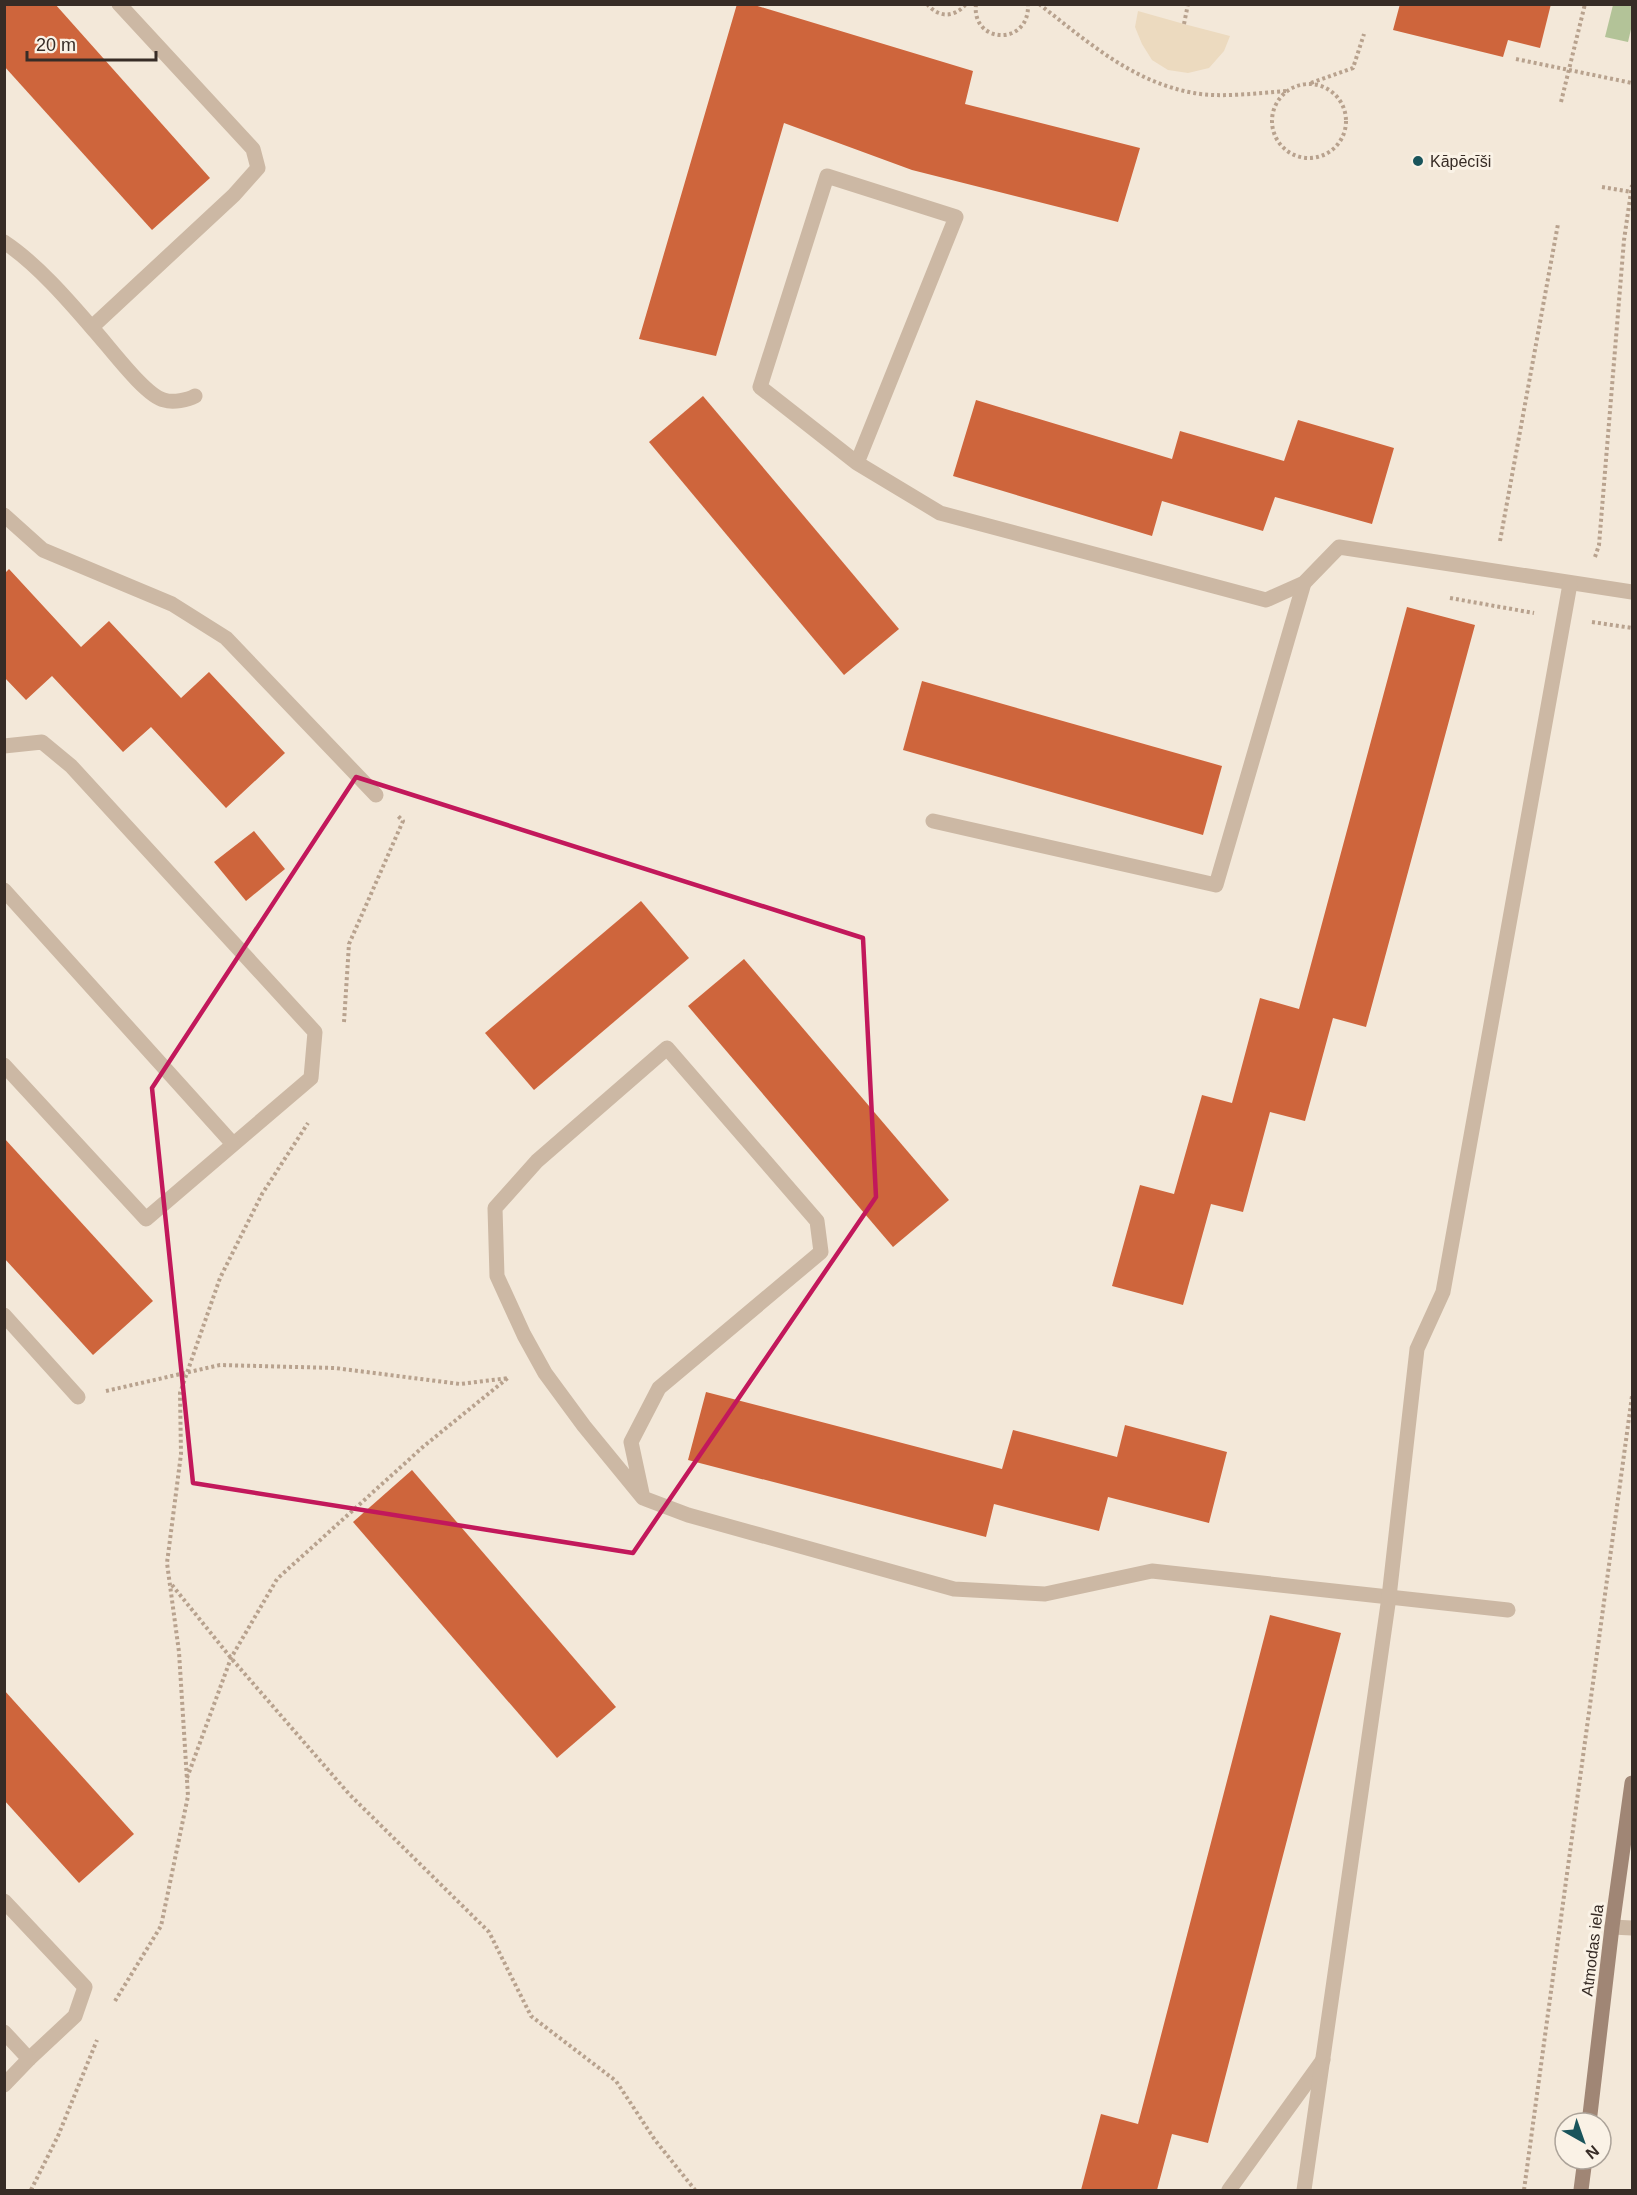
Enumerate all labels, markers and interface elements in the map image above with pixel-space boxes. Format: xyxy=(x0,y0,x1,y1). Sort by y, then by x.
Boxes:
scale bar xyxy=(27,24,156,62)
text: 20 m xyxy=(36,35,76,55)
place label: Kāpēcīši xyxy=(1430,153,1491,170)
marker: Kāpēcīši xyxy=(1411,154,1425,168)
street label: Atmodas iela xyxy=(1578,1903,1607,1997)
north arrow xyxy=(1553,2111,1613,2171)
text: N xyxy=(1582,2142,1602,2162)

